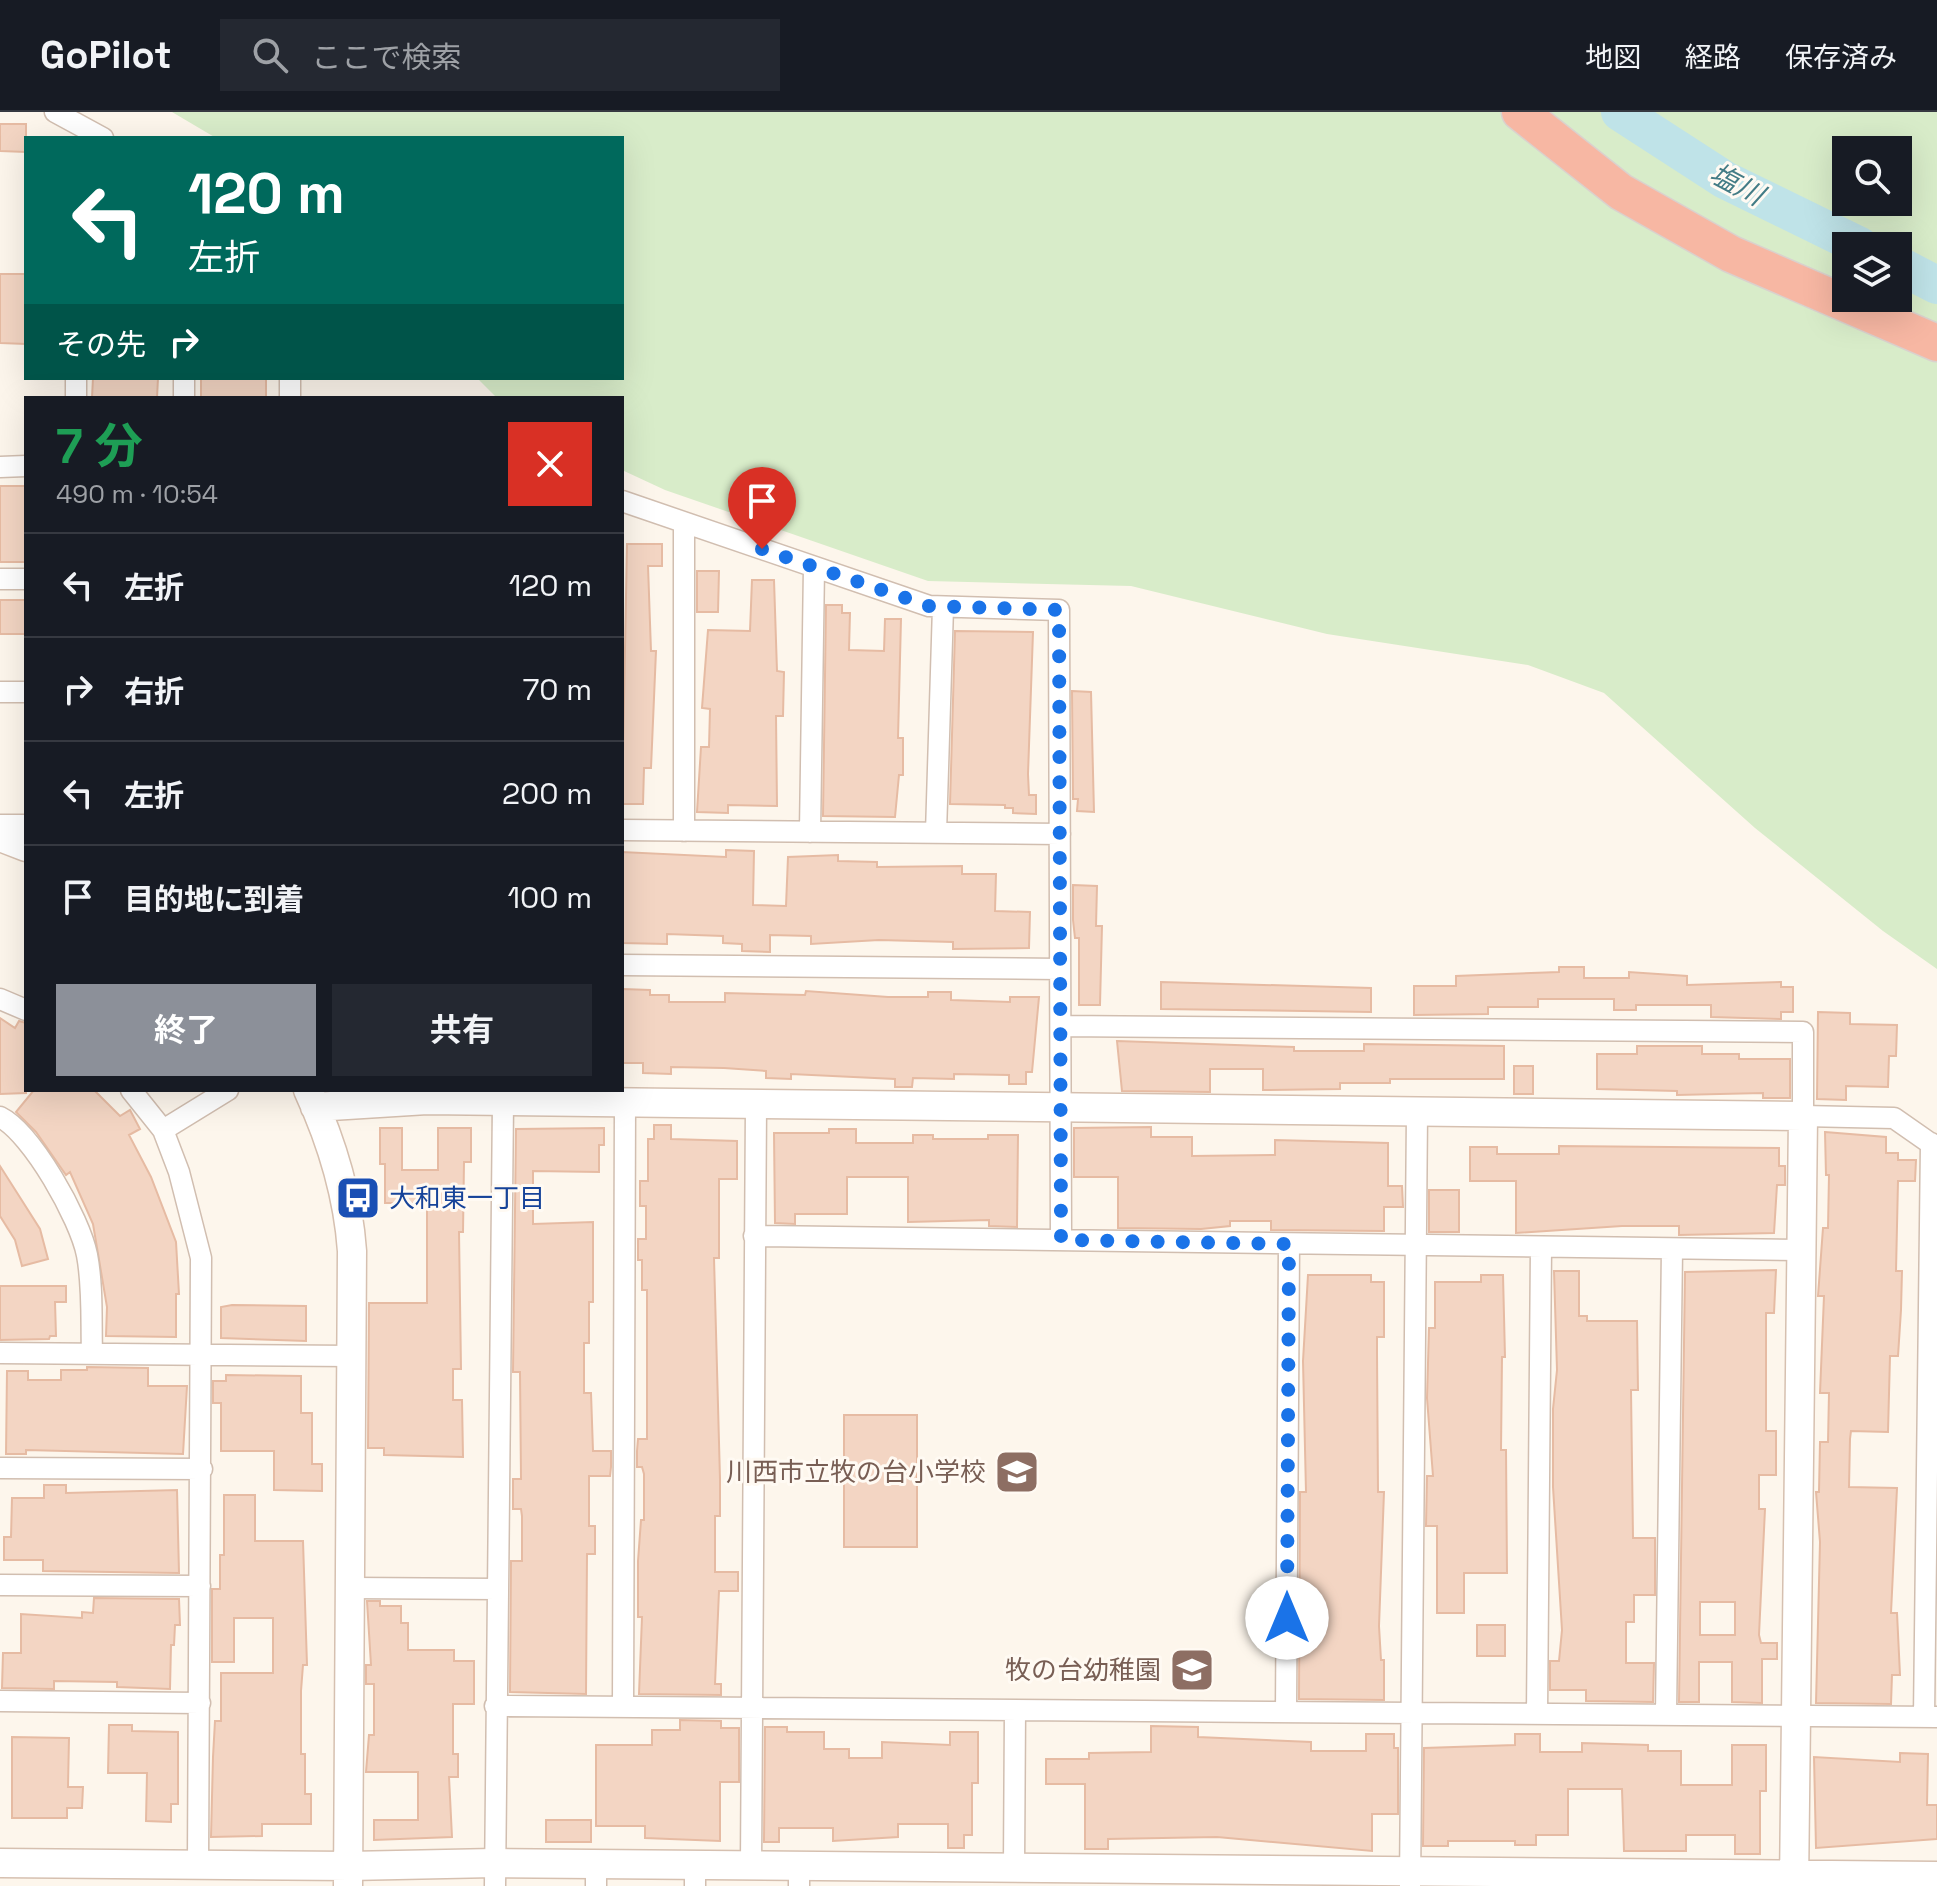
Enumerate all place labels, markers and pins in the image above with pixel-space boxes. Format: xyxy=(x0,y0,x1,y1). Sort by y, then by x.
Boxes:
pin xyxy=(728,467,796,549)
bus stop icon: 大和東一丁目 xyxy=(334,1174,382,1222)
place label: 大和東一丁目 xyxy=(389,1181,545,1215)
school or university icon: 川西市立牧の台小学校 xyxy=(993,1448,1041,1496)
place label: 川西市立牧の台小学校 xyxy=(726,1455,986,1489)
school or university icon: 牧の台幼稚園 xyxy=(1168,1646,1216,1694)
place label: 牧の台幼稚園 xyxy=(1005,1653,1161,1687)

